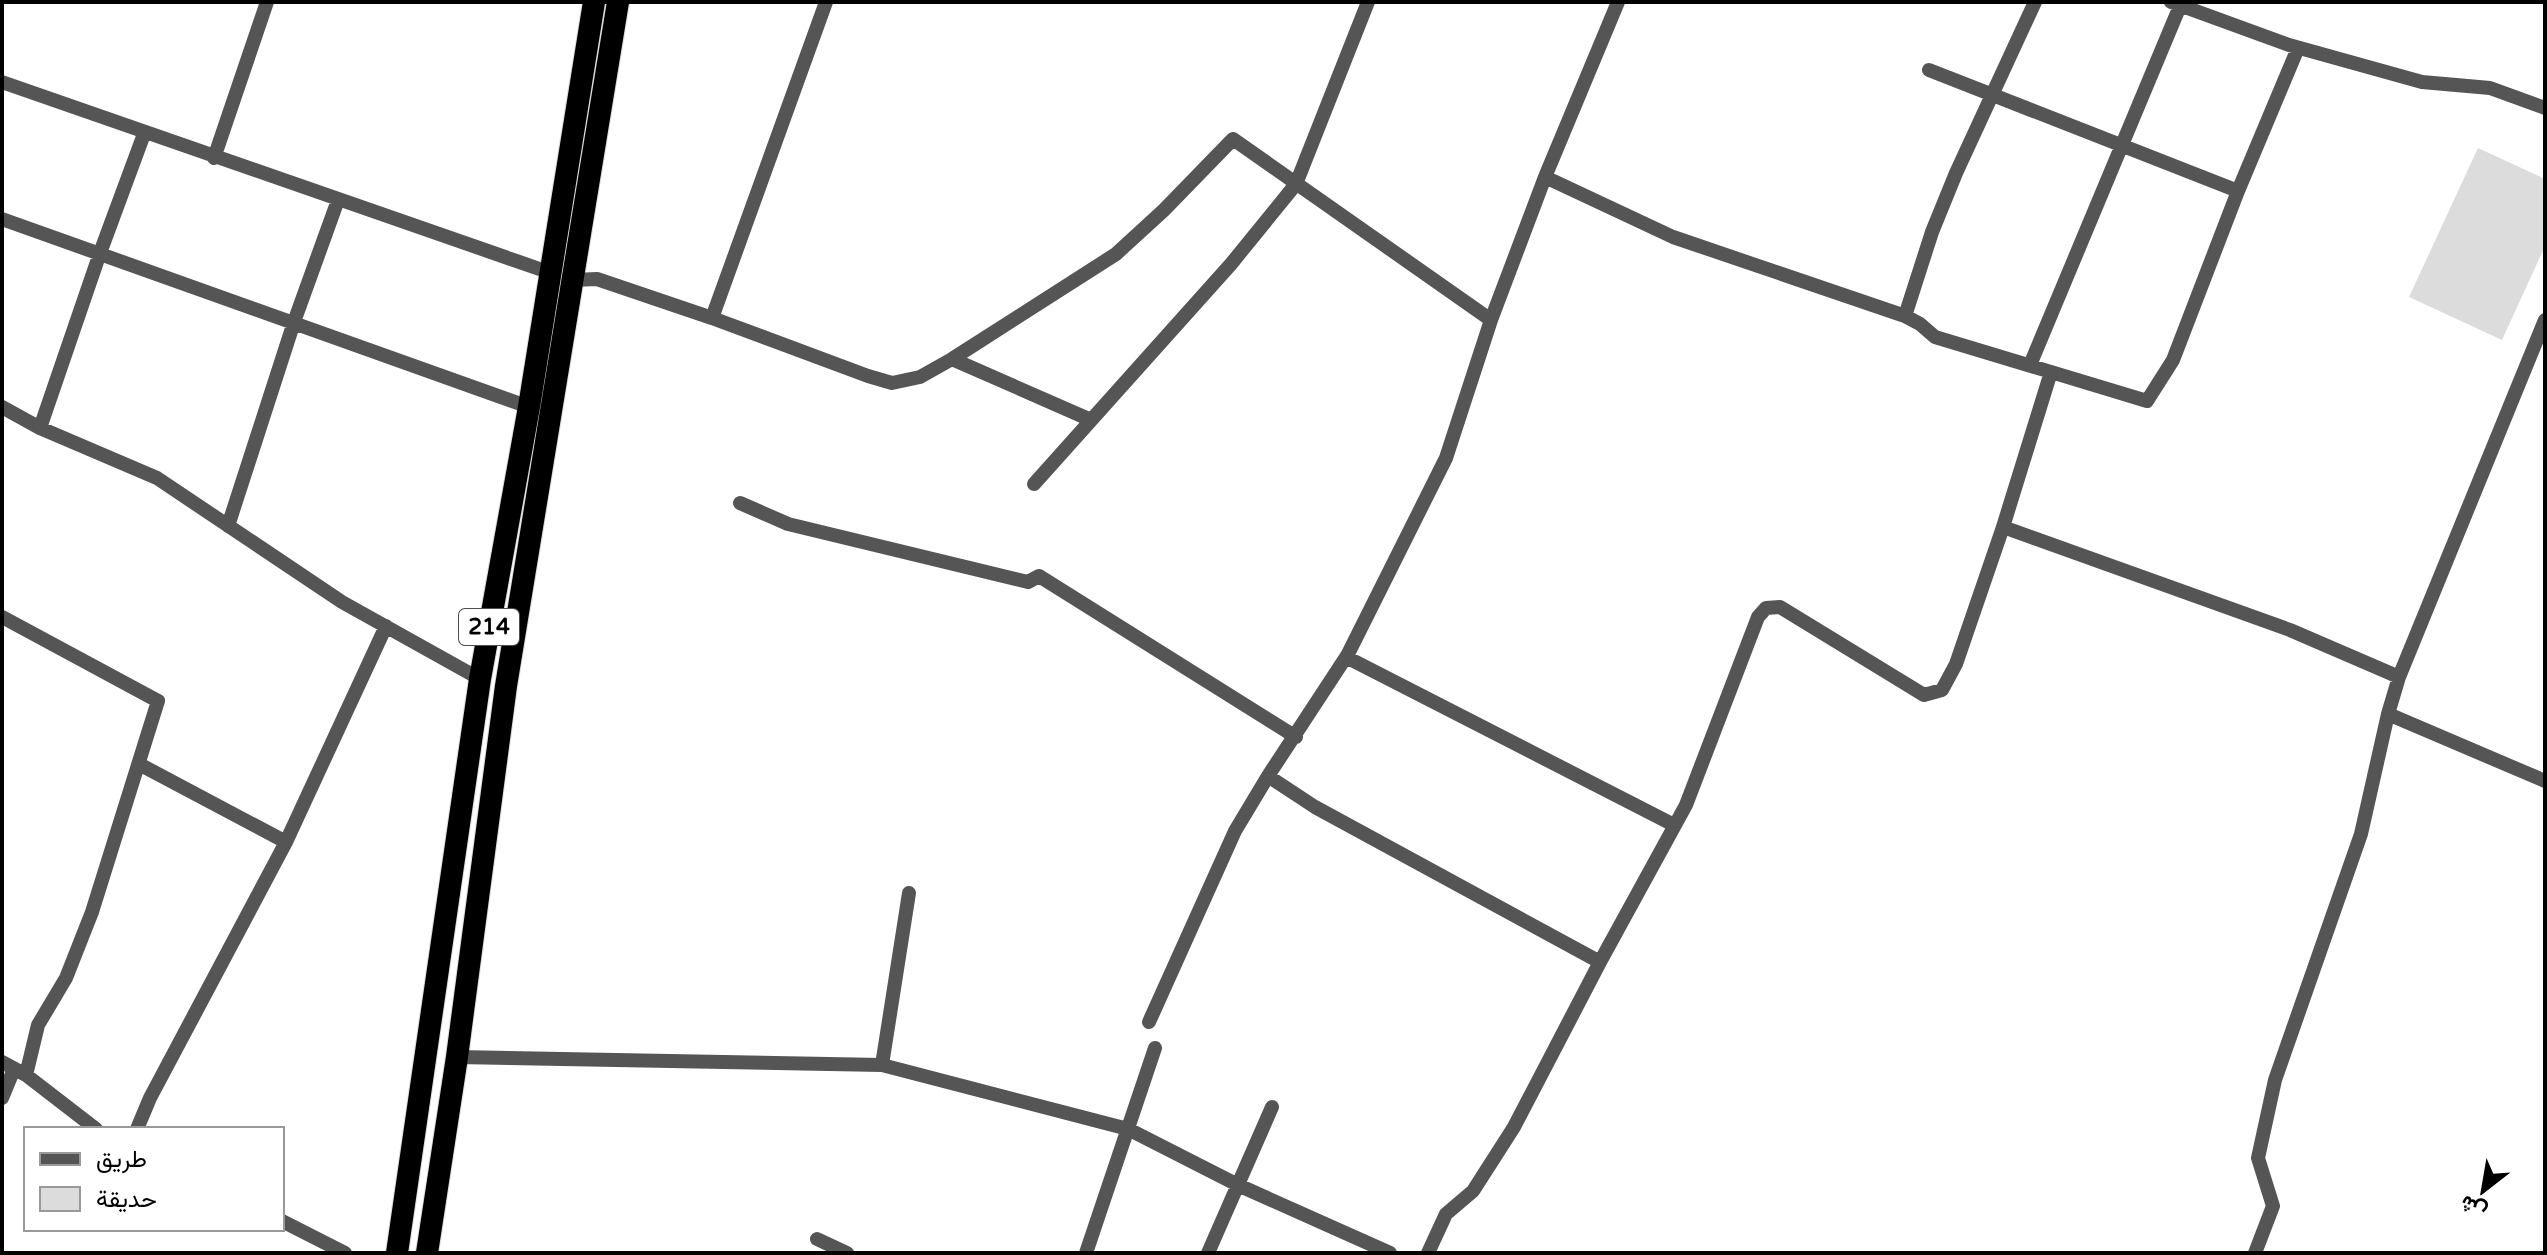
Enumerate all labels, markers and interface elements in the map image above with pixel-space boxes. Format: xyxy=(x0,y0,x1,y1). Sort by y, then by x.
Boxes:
road number: 214 xyxy=(459,609,519,645)
legend xyxy=(24,1127,284,1231)
text: طريق xyxy=(96,1145,147,1174)
north arrow xyxy=(2443,1151,2523,1231)
text: حديقة xyxy=(96,1185,157,1214)
text: ش xyxy=(2455,1189,2491,1225)

